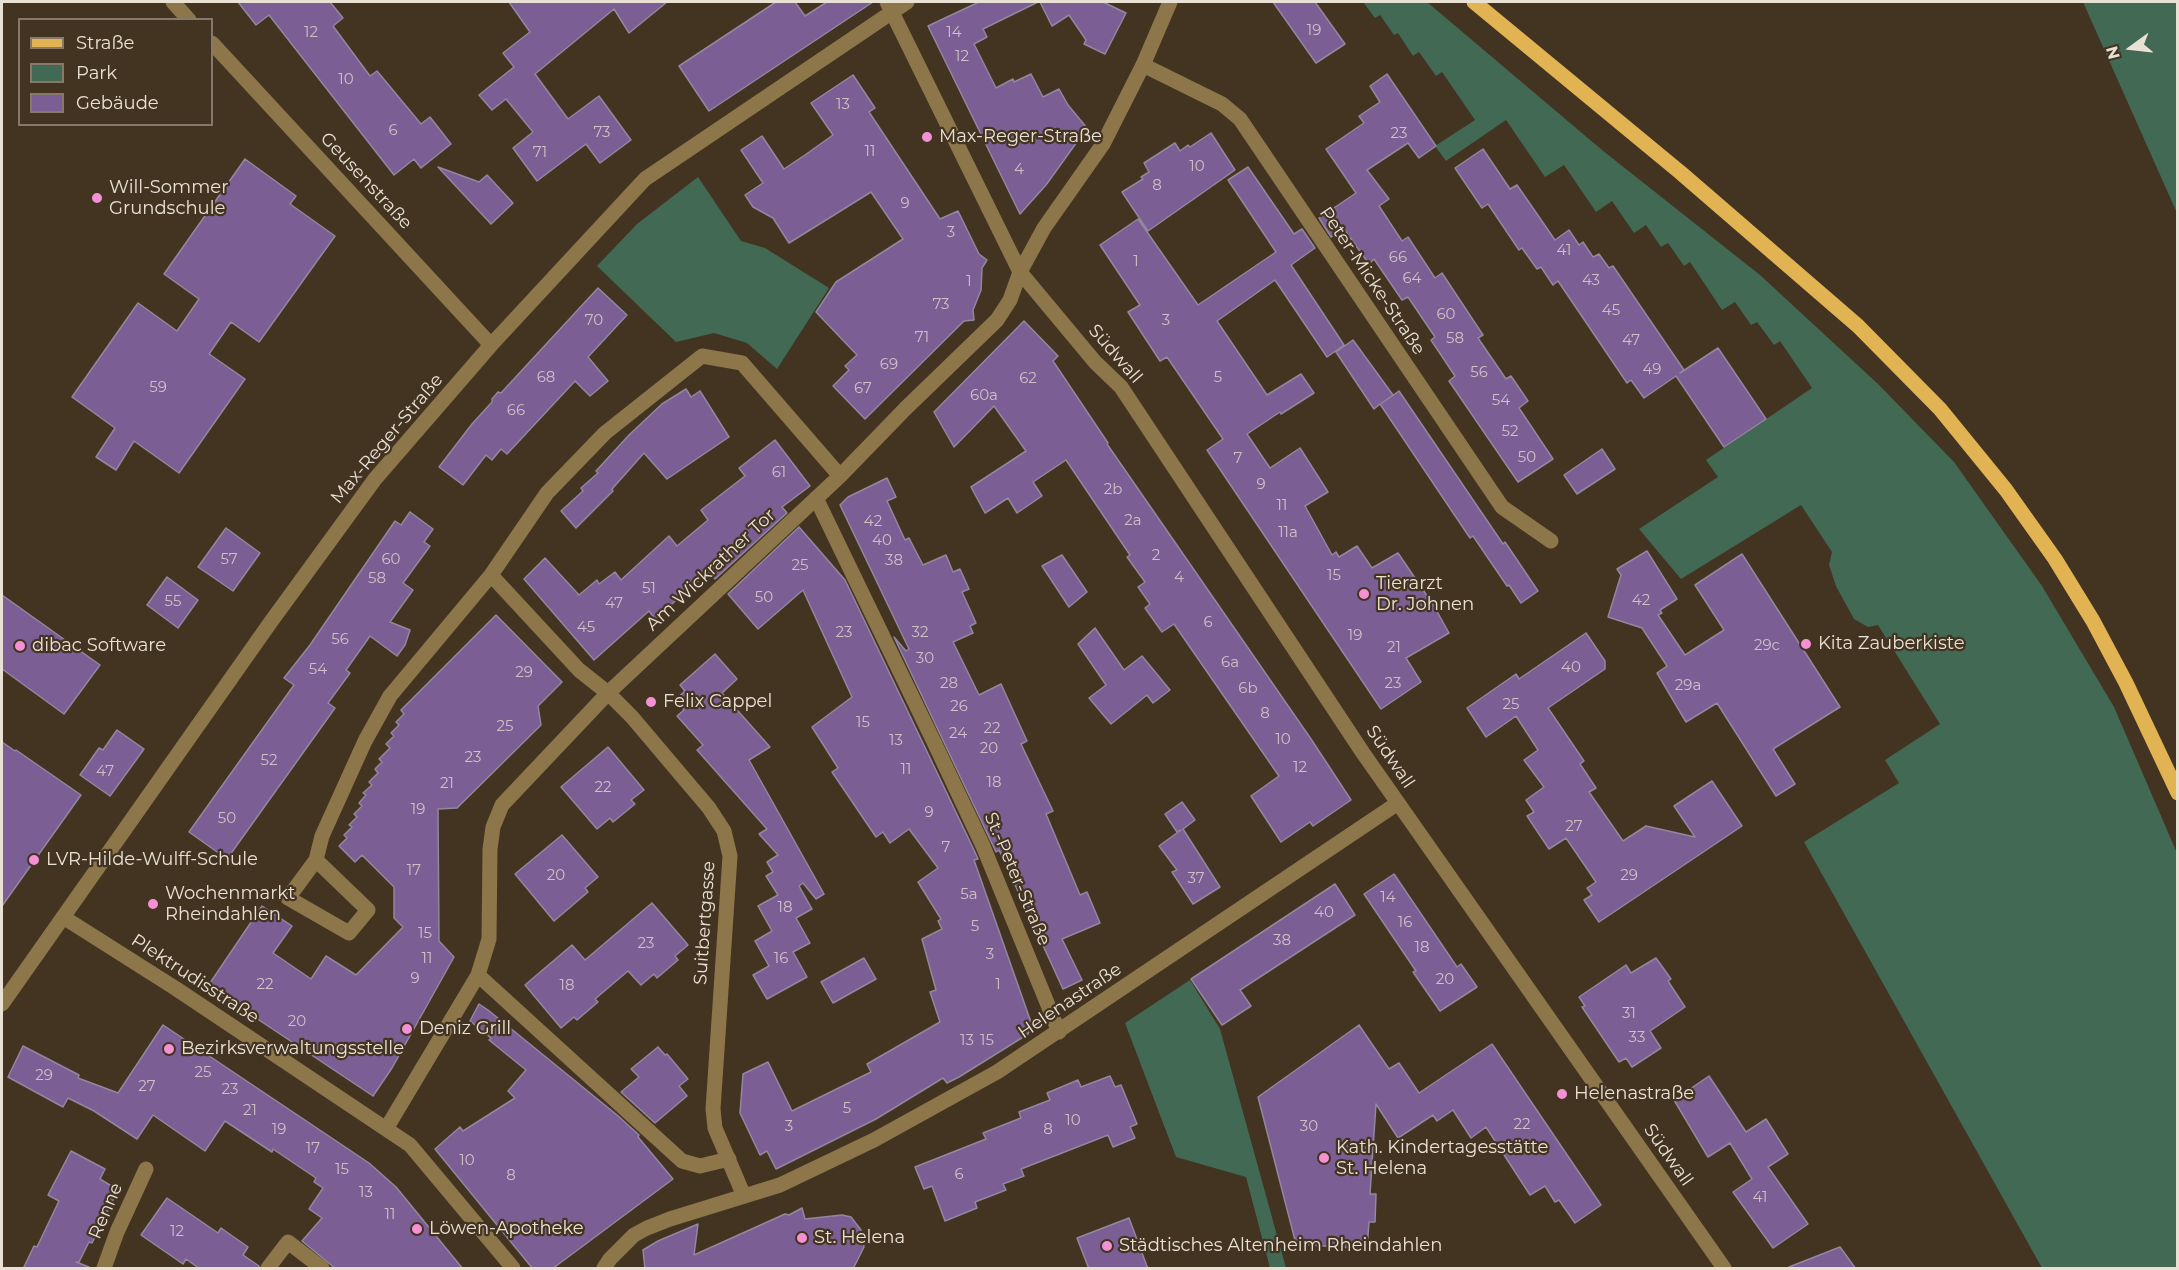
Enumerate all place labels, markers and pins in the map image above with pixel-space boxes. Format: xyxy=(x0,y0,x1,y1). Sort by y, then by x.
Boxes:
place label: Max-Reger-Straße xyxy=(939,126,1102,148)
marker: Max-Reger-Straße xyxy=(920,130,934,144)
place label: Will-Sommer Grundschule xyxy=(109,177,228,219)
marker: Will-Sommer Grundschule xyxy=(90,191,104,205)
place label: Tierarzt Dr. Johnen xyxy=(1376,573,1474,616)
marker: Tierarzt Dr. Johnen xyxy=(1357,587,1371,601)
place label: Kita Zauberkiste xyxy=(1818,633,1965,655)
place label: dibac Software xyxy=(32,635,166,657)
marker: Kita Zauberkiste xyxy=(1799,637,1813,651)
marker: dibac Software xyxy=(13,639,27,653)
place label: Felix Cappel xyxy=(663,691,772,713)
marker: Felix Cappel xyxy=(644,695,658,709)
place label: LVR-Hilde-Wulff-Schule xyxy=(46,849,258,871)
marker: LVR-Hilde-Wulff-Schule xyxy=(27,853,41,867)
place label: Wochenmarkt Rheindahlen xyxy=(165,883,295,926)
marker: Wochenmarkt Rheindahlen xyxy=(146,897,160,911)
place label: Deniz Grill xyxy=(419,1018,511,1040)
marker: Deniz Grill xyxy=(400,1022,414,1036)
place label: Bezirksverwaltungsstelle xyxy=(181,1038,404,1060)
marker: Bezirksverwaltungsstelle xyxy=(162,1042,176,1056)
place label: Helenastraße xyxy=(1574,1083,1694,1105)
marker: Helenastraße xyxy=(1555,1087,1569,1101)
place label: Kath. Kindertagesstätte St. Helena xyxy=(1336,1137,1548,1180)
marker: Kath. Kindertagesstätte St. Helena xyxy=(1317,1151,1331,1165)
place label: Löwen-Apotheke xyxy=(429,1218,584,1240)
marker: Löwen-Apotheke xyxy=(410,1222,424,1236)
place label: St. Helena xyxy=(814,1227,905,1249)
marker: St. Helena xyxy=(795,1231,809,1245)
place label: Städtisches Altenheim Rheindahlen xyxy=(1119,1235,1442,1257)
marker: Städtisches Altenheim Rheindahlen xyxy=(1100,1239,1114,1253)

